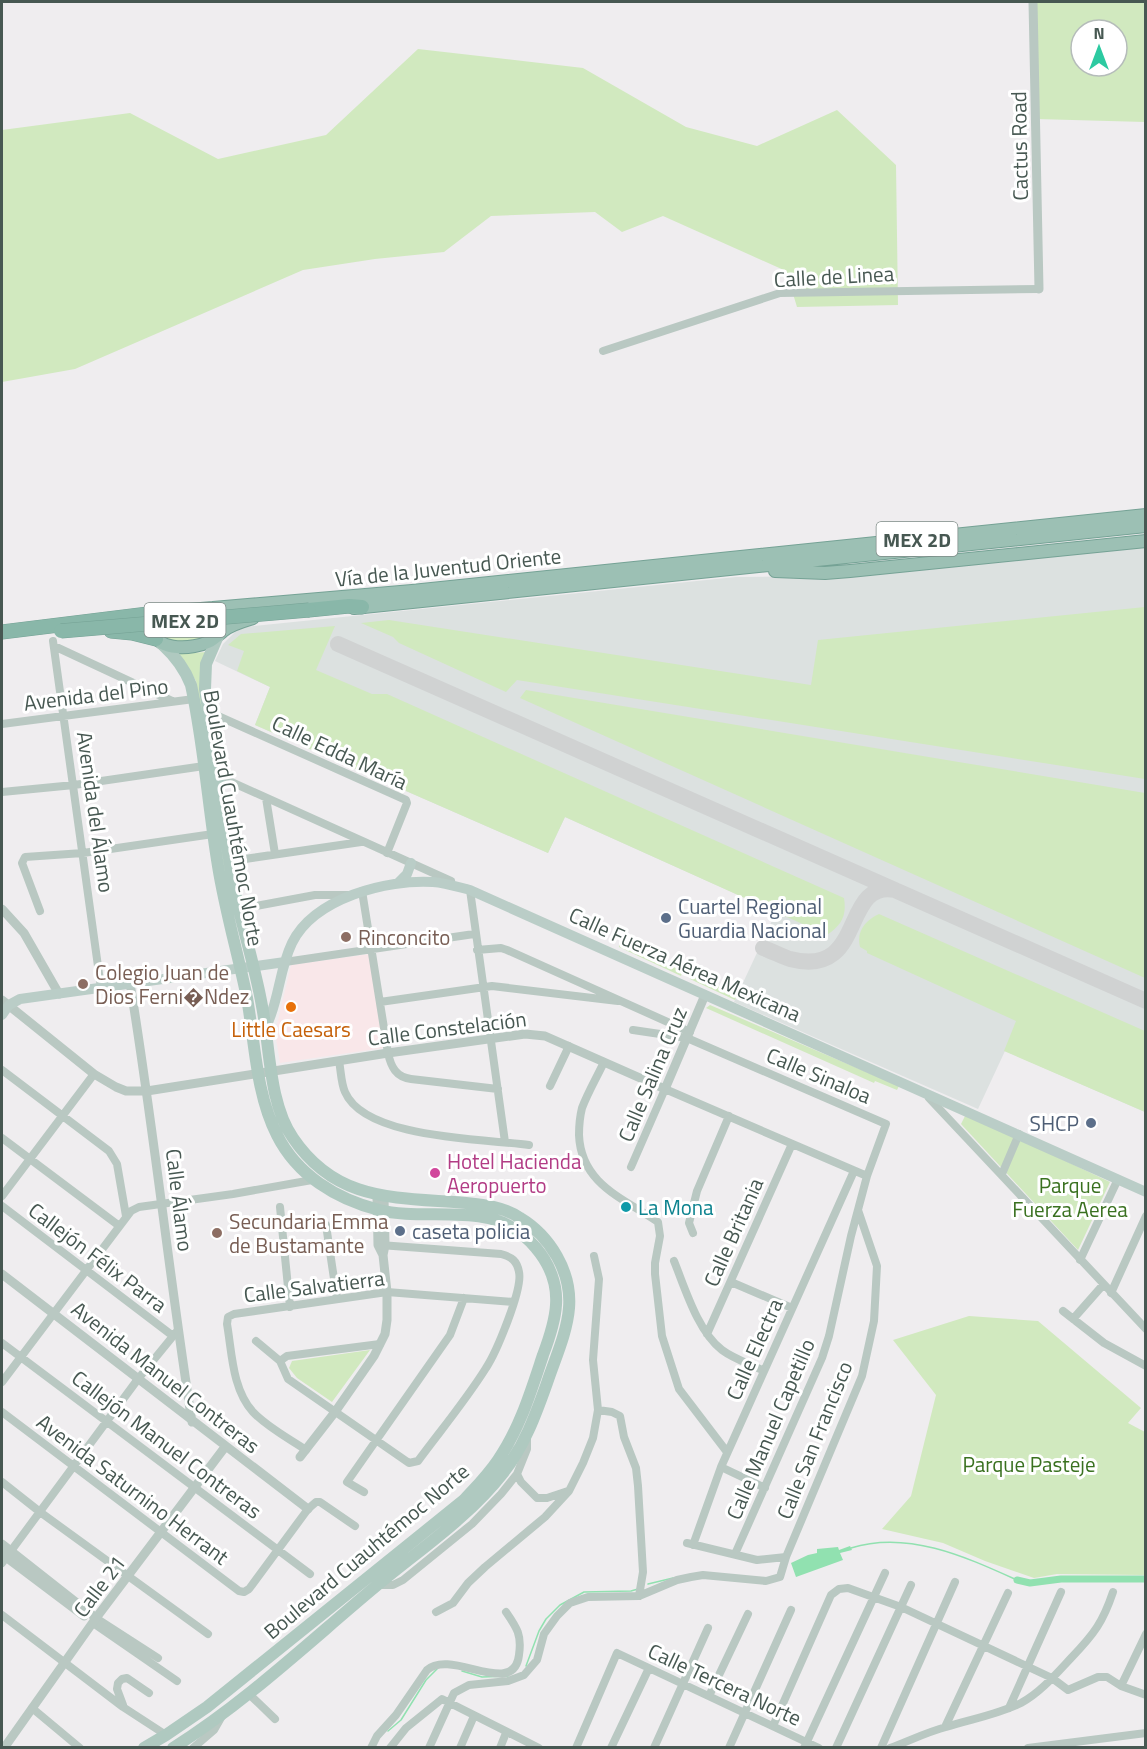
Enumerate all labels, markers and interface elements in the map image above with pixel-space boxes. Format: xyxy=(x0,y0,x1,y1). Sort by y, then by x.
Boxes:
north arrow xyxy=(1069,18,1129,78)
text: N xyxy=(1093,21,1105,45)
street label: Cactus Road xyxy=(1002,91,1036,201)
street label: Calle de Linea xyxy=(773,257,895,295)
road number: MEX 2D xyxy=(876,522,958,556)
street label: Vía de la Juventud Oriente xyxy=(333,539,563,595)
road number: MEX 2D xyxy=(144,603,225,637)
street label: Avenida del Pino xyxy=(22,669,170,719)
street label: Boulevard Cuauhtémoc Norte xyxy=(196,687,272,949)
street label: Calle Edda María xyxy=(267,707,413,798)
street label: Avenida del Álamo xyxy=(69,729,123,895)
place label: Cuartel Regional Guardia Nacional xyxy=(678,890,827,946)
street label: Calle Fuerza Aérea Mexicana xyxy=(564,898,806,1030)
marker: Cuartel Regional Guardia Nacional xyxy=(659,911,673,925)
place label: Rinconcito xyxy=(358,921,450,953)
marker: Rinconcito xyxy=(339,930,353,944)
place label: Colegio Juan de Dios Ferni�Ndez xyxy=(95,956,249,1012)
marker: Colegio Juan de Dios Ferni�Ndez xyxy=(76,977,90,991)
marker: Little Caesars xyxy=(284,1000,298,1014)
street label: Calle Salina Cruz xyxy=(609,1001,695,1147)
street label: Calle Constelación xyxy=(366,1002,528,1054)
place label: Little Caesars xyxy=(231,1013,351,1045)
street label: Calle Sinaloa xyxy=(762,1039,877,1112)
place label: SHCP xyxy=(1030,1107,1079,1139)
marker: SHCP xyxy=(1084,1116,1098,1130)
place label: Hotel Hacienda Aeropuerto xyxy=(447,1145,582,1201)
street label: Calle Álamo xyxy=(158,1147,202,1253)
marker: Hotel Hacienda Aeropuerto xyxy=(428,1166,442,1180)
park label: Parque Fuerza Aerea xyxy=(1012,1169,1128,1225)
street label: Calle Britania xyxy=(695,1172,771,1291)
place label: La Mona xyxy=(638,1191,714,1223)
street label: Callejón Félix Parra xyxy=(22,1194,175,1320)
marker: La Mona xyxy=(619,1200,633,1214)
place label: Secundaria Emma de Bustamante xyxy=(229,1205,389,1261)
place label: caseta policia xyxy=(412,1215,531,1247)
marker: caseta policia xyxy=(393,1224,407,1238)
marker: Secundaria Emma de Bustamante xyxy=(210,1226,224,1240)
street label: Calle Salvatierra xyxy=(242,1261,387,1311)
street label: Avenida Manuel Contreras xyxy=(65,1293,267,1461)
street label: Calle Electra xyxy=(717,1293,791,1405)
street label: Calle Manuel Capetillo xyxy=(717,1334,823,1524)
street label: Calle San Francisco xyxy=(768,1356,860,1524)
street label: Callejón Manuel Contreras xyxy=(65,1362,269,1526)
street label: Avenida Saturnino Herrant xyxy=(30,1406,236,1572)
park label: Parque Pasteje xyxy=(962,1448,1096,1480)
street label: Boulevard Cuauhtémoc Norte xyxy=(256,1455,476,1647)
street label: Calle 21 xyxy=(65,1548,133,1624)
street label: Calle Tercera Norte xyxy=(643,1634,807,1734)

